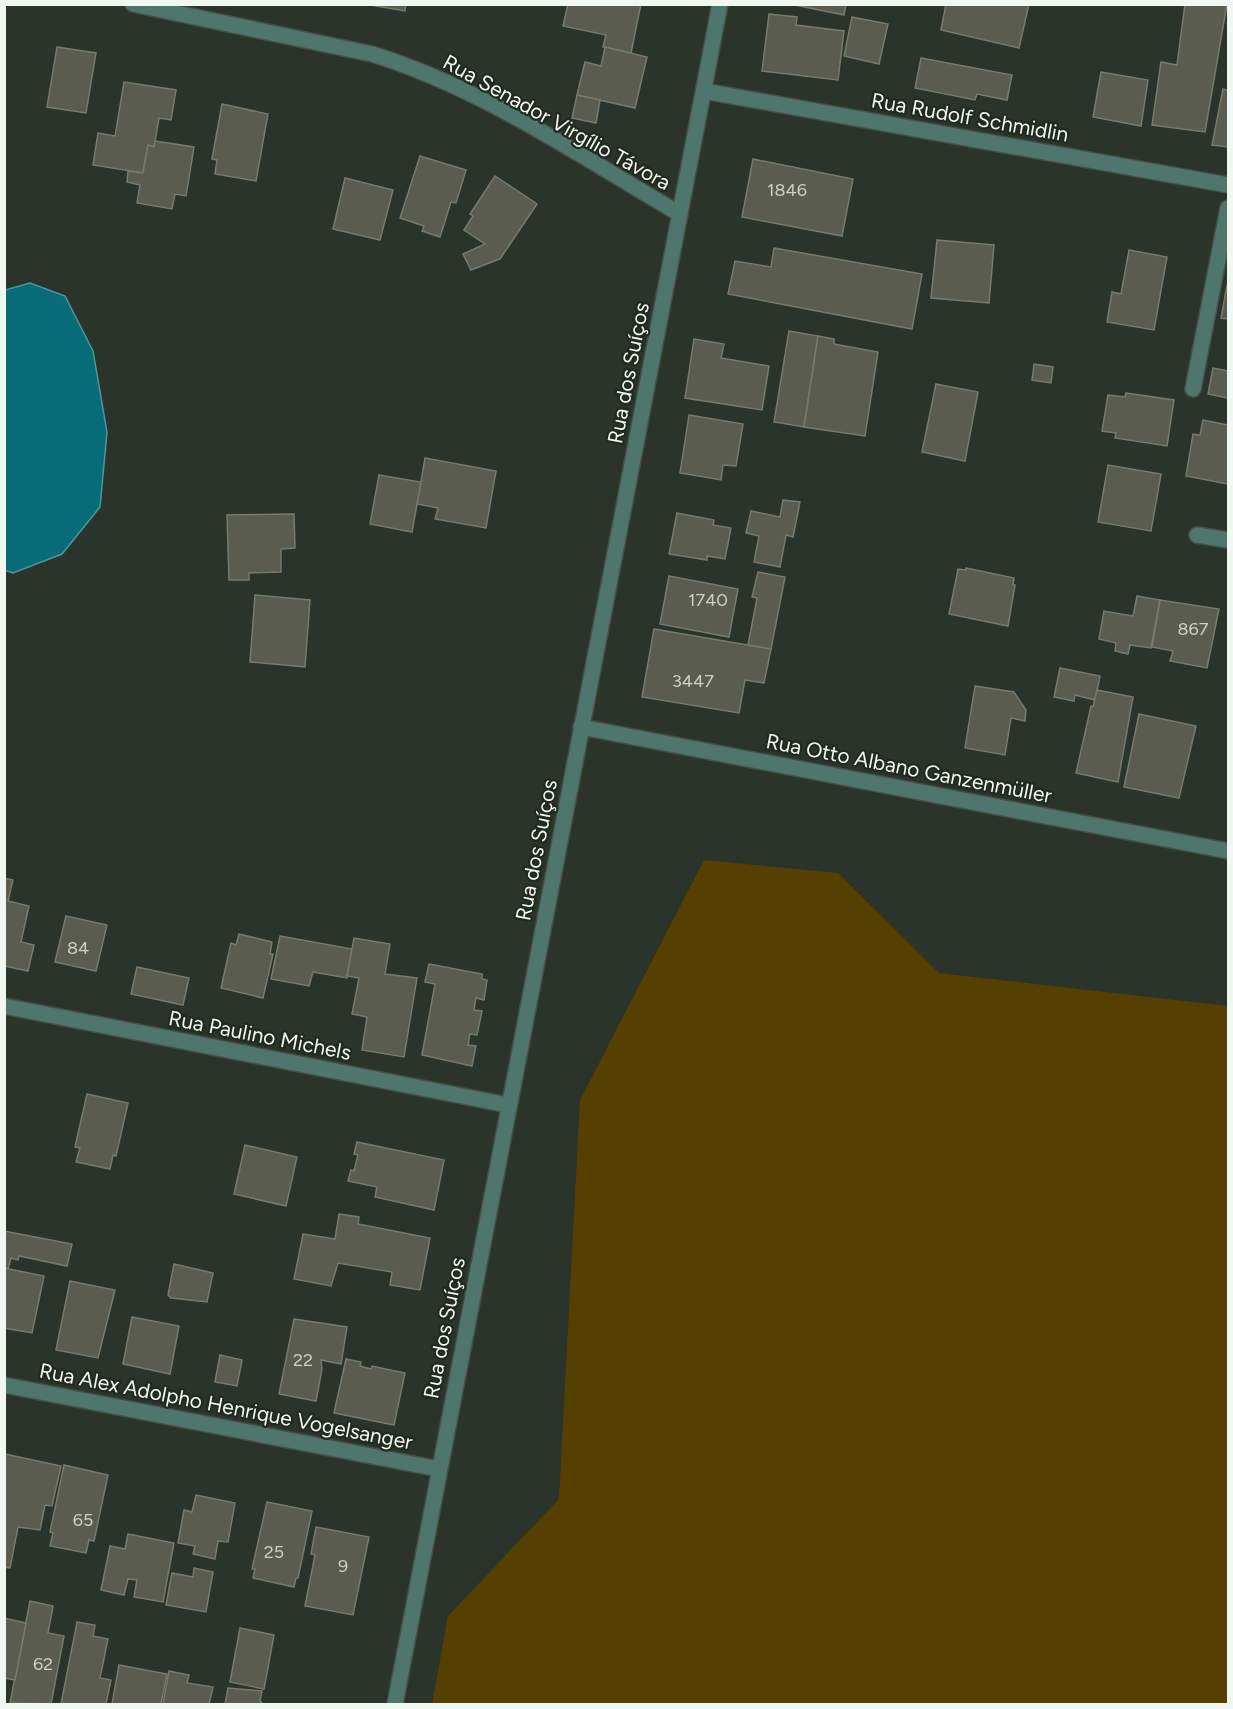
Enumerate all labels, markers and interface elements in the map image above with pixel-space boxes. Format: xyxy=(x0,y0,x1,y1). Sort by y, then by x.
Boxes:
street label: Rua Senador Virgílio Távora xyxy=(439,49,675,195)
street label: Rua Rudolf Schmidlin xyxy=(869,87,1071,147)
house number: 1846 xyxy=(767,179,807,201)
street label: Rua dos Suíços xyxy=(602,300,654,446)
house number: 1740 xyxy=(688,589,728,611)
house number: 867 xyxy=(1178,618,1209,640)
house number: 3447 xyxy=(672,670,714,692)
street label: Rua Otto Albano Ganzenmüller xyxy=(764,728,1054,808)
street label: Rua dos Suíços xyxy=(510,777,562,923)
house number: 84 xyxy=(67,937,89,959)
street label: Rua Paulino Michels xyxy=(167,1005,353,1065)
street label: Rua dos Suíços xyxy=(418,1255,470,1401)
house number: 22 xyxy=(293,1349,313,1371)
street label: Rua Alex Adolpho Henrique Vogelsanger xyxy=(37,1358,415,1454)
house number: 65 xyxy=(73,1509,93,1531)
house number: 25 xyxy=(264,1541,284,1563)
house number: 9 xyxy=(338,1555,348,1577)
house number: 62 xyxy=(33,1653,53,1675)

